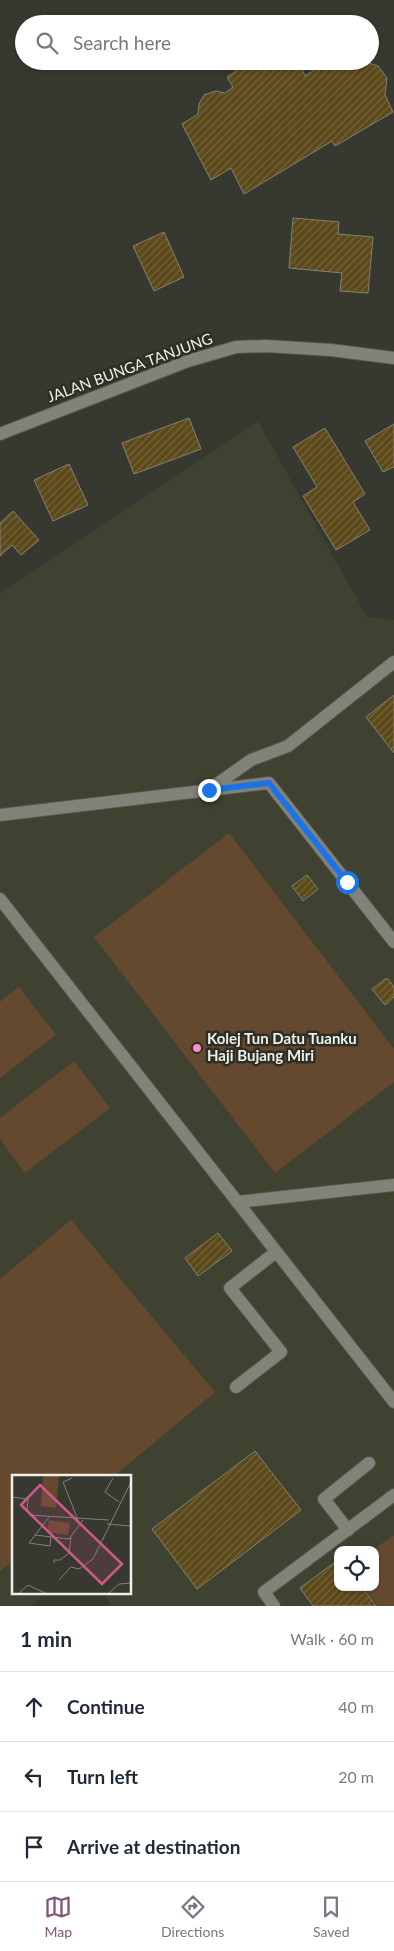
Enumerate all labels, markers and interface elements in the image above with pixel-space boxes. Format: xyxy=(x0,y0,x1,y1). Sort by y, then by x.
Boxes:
search box xyxy=(15,15,379,70)
icon: search xyxy=(33,29,61,57)
text: Search here xyxy=(73,31,171,54)
street label: JALAN BUNGA TANJUNG xyxy=(44,329,215,405)
route end xyxy=(198,779,221,802)
route start xyxy=(336,871,359,894)
place label: Kolej Tun Datu Tuanku Haji Bujang Miri xyxy=(207,1029,357,1064)
marker: Kolej Tun Datu Tuanku Haji Bujang Miri xyxy=(191,1042,203,1054)
inset map xyxy=(12,1475,131,1594)
map controls xyxy=(334,1546,379,1591)
button: locate xyxy=(334,1546,379,1591)
text: 1 min xyxy=(20,1626,72,1651)
text: Walk · 60 m xyxy=(290,1629,374,1648)
icon: ahead xyxy=(20,1693,48,1721)
text: Continue xyxy=(67,1695,145,1718)
text: 40 m xyxy=(338,1697,374,1716)
icon: left xyxy=(20,1763,48,1791)
text: Turn left xyxy=(67,1765,138,1788)
text: 20 m xyxy=(338,1767,374,1786)
icon: arrive xyxy=(20,1833,48,1861)
text: Arrive at destination xyxy=(67,1835,240,1858)
tab: Map xyxy=(44,1893,72,1940)
tab: Directions xyxy=(161,1893,224,1940)
tab: Saved xyxy=(313,1893,350,1940)

